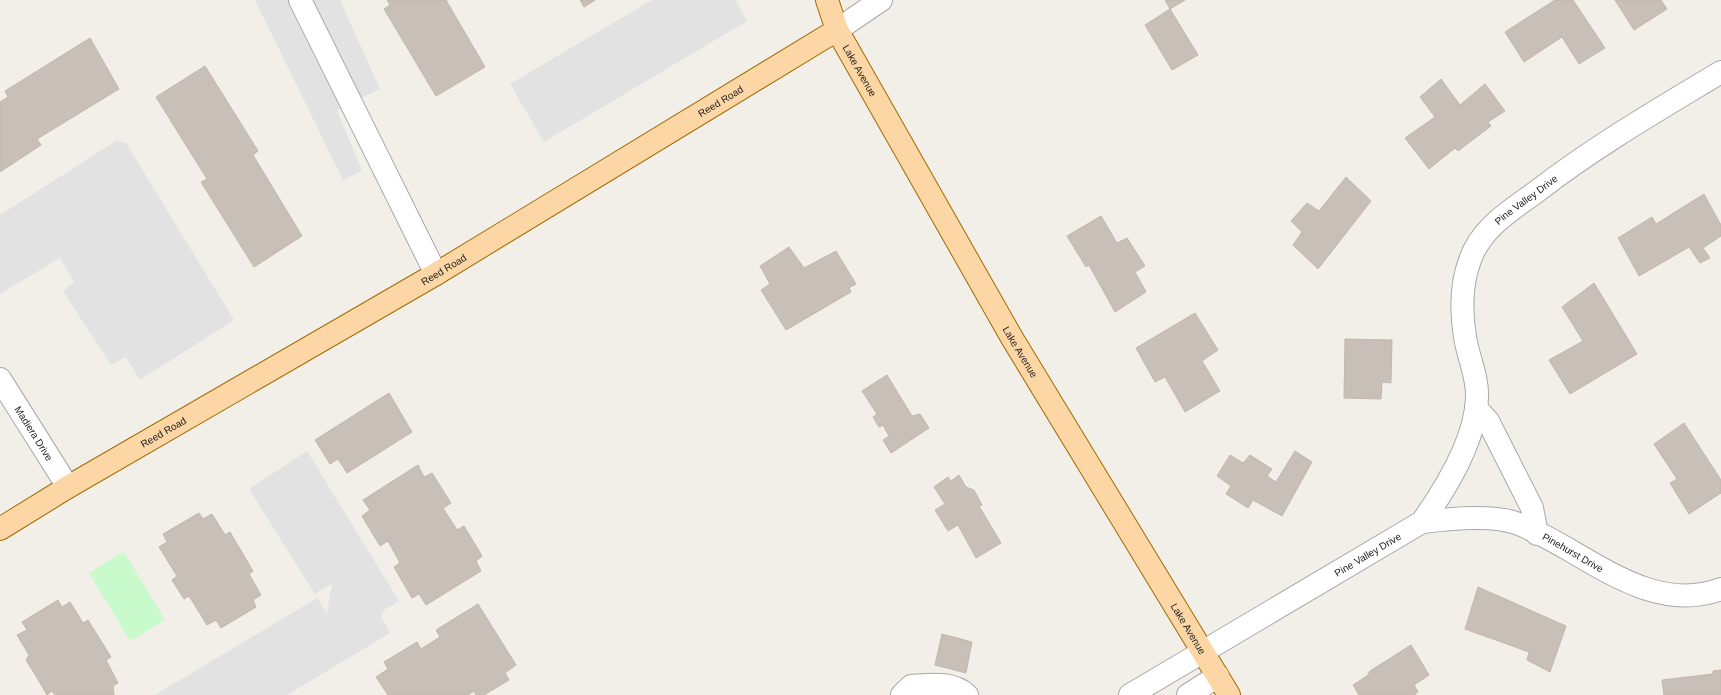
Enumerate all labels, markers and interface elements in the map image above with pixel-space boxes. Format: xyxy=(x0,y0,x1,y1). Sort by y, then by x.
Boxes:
street label: Lake Avenue xyxy=(841,43,879,98)
street label: Reed Road xyxy=(696,83,745,119)
street label: Pine Valley Drive xyxy=(1492,172,1560,227)
street label: Reed Road xyxy=(419,252,468,287)
street label: Lake Avenue xyxy=(1001,324,1040,380)
street label: Madiera Drive xyxy=(13,404,56,463)
street label: Reed Road xyxy=(139,414,188,449)
street label: Pine Valley Drive xyxy=(1332,530,1403,578)
street label: Pinehurst Drive xyxy=(1541,531,1606,574)
street label: Lake Avenue xyxy=(1169,601,1209,657)

